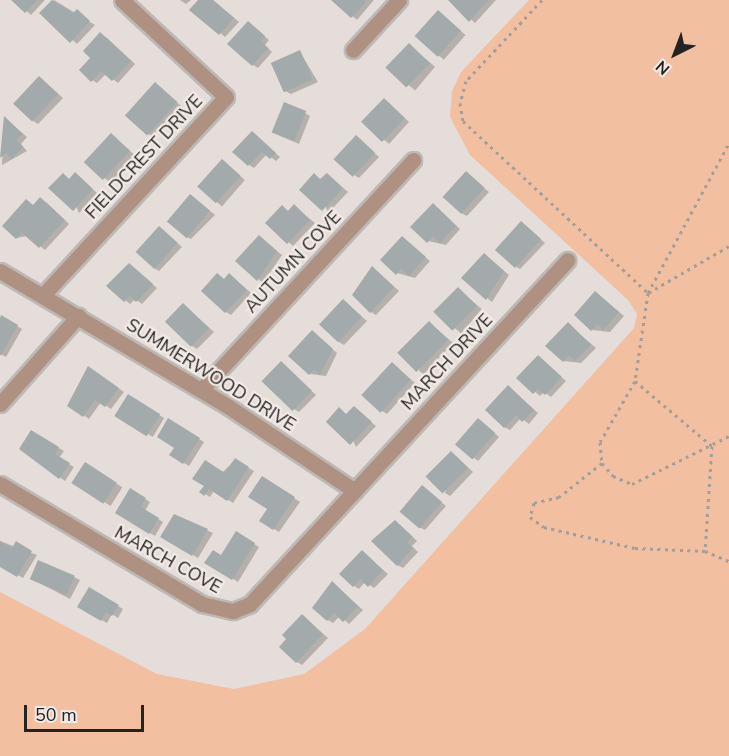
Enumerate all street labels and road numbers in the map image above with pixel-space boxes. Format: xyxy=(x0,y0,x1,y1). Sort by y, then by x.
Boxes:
street label: FIELDCREST DRIVE xyxy=(81,90,207,224)
street label: AUTUMN COVE xyxy=(240,207,346,317)
street label: MARCH DRIVE xyxy=(397,309,497,415)
street label: SUMMERWOOD DRIVE xyxy=(122,314,300,436)
street label: MARCH COVE xyxy=(111,522,225,598)

